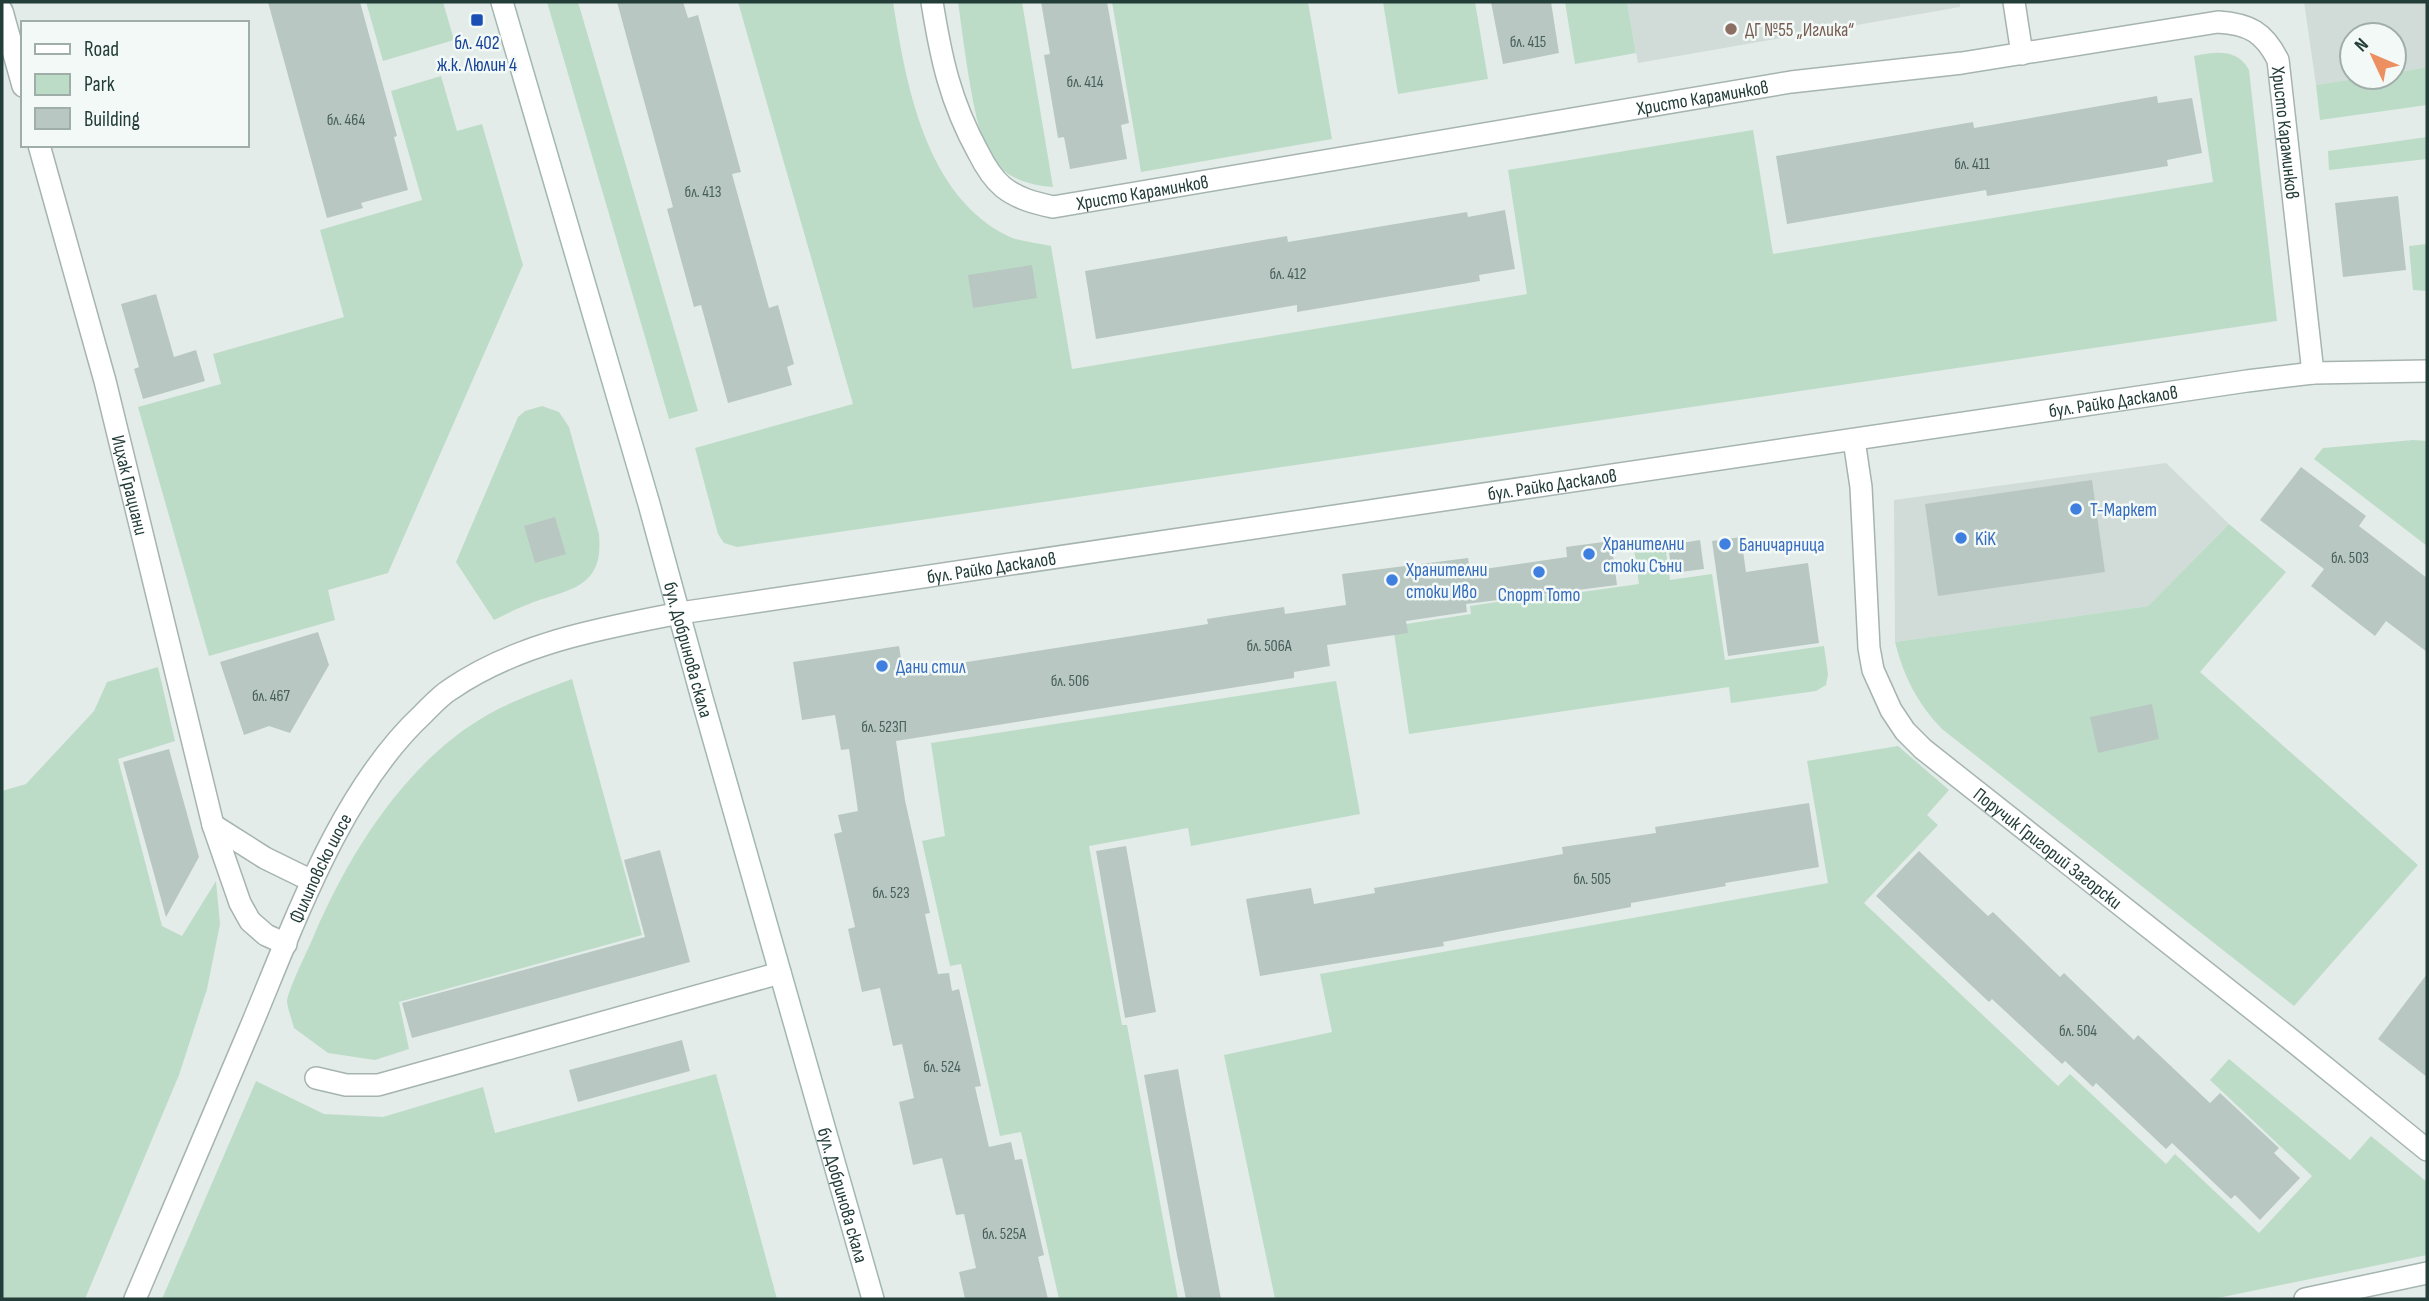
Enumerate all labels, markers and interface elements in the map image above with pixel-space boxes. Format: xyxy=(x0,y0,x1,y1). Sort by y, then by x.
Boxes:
marker: бл. 402 ж.к. Люлин 4 xyxy=(469,12,485,28)
place label: ДГ №55 „Иглика“ xyxy=(1745,19,1854,42)
legend xyxy=(21,21,248,147)
marker: ДГ №55 „Иглика“ xyxy=(1723,21,1739,37)
north arrow xyxy=(2338,21,2408,91)
place label: бл. 402 ж.к. Люлин 4 xyxy=(437,32,517,77)
house number: бл. 415 xyxy=(1510,33,1546,52)
text: N xyxy=(2350,34,2374,57)
text: Road xyxy=(84,37,119,62)
street label: Христо Караминков xyxy=(2266,64,2303,200)
text: Park xyxy=(84,72,115,97)
house number: бл. 414 xyxy=(1067,73,1104,92)
street label: Христо Караминков xyxy=(1634,76,1770,121)
text: Building xyxy=(84,107,140,132)
house number: бл. 464 xyxy=(327,111,366,130)
house number: бл. 411 xyxy=(1954,155,1990,174)
street label: Христо Караминков xyxy=(1074,171,1210,216)
house number: бл. 413 xyxy=(685,183,721,202)
house number: бл. 412 xyxy=(1270,265,1306,284)
street label: бул. Райко Даскалов xyxy=(2047,381,2179,423)
street label: Ицхак Грациани xyxy=(106,433,152,538)
street label: бул. Райко Даскалов xyxy=(1486,464,1619,506)
place label: Т-Маркет xyxy=(2090,499,2157,522)
marker: Т-Маркет xyxy=(2068,501,2084,517)
place label: KiK xyxy=(1975,528,1996,551)
marker: KiK xyxy=(1953,530,1969,546)
place label: Хранителни стоки Съни xyxy=(1602,533,1685,578)
place label: Баничарница xyxy=(1739,534,1824,557)
marker: Баничарница xyxy=(1717,536,1733,552)
marker: Хранителни стоки Съни xyxy=(1581,546,1597,562)
street label: бул. Райко Даскалов xyxy=(925,547,1058,589)
house number: бл. 503 xyxy=(2331,549,2369,568)
place label: Хранителни стоки Иво xyxy=(1405,559,1488,604)
marker: Спорт Тото xyxy=(1531,564,1547,580)
marker: Хранителни стоки Иво xyxy=(1384,572,1400,588)
street label: бул. Добринова скала xyxy=(658,580,717,720)
place label: Спорт Тото xyxy=(1498,584,1580,607)
house number: бл. 506А xyxy=(1246,637,1292,656)
place label: Дани стил xyxy=(896,656,966,679)
marker: Дани стил xyxy=(874,658,890,674)
house number: бл. 506 xyxy=(1051,672,1089,691)
house number: бл. 467 xyxy=(252,687,291,706)
house number: бл. 523П xyxy=(861,718,907,737)
street label: Поручик Григорий Загорски xyxy=(1968,783,2126,915)
street label: Филиповско шосе xyxy=(285,810,358,927)
house number: бл. 505 xyxy=(1573,870,1611,889)
house number: бл. 523 xyxy=(872,884,910,903)
house number: бл. 504 xyxy=(2059,1022,2097,1041)
house number: бл. 524 xyxy=(923,1058,961,1077)
street label: бул. Добринова скала xyxy=(812,1125,872,1266)
house number: бл. 525А xyxy=(982,1225,1026,1244)

